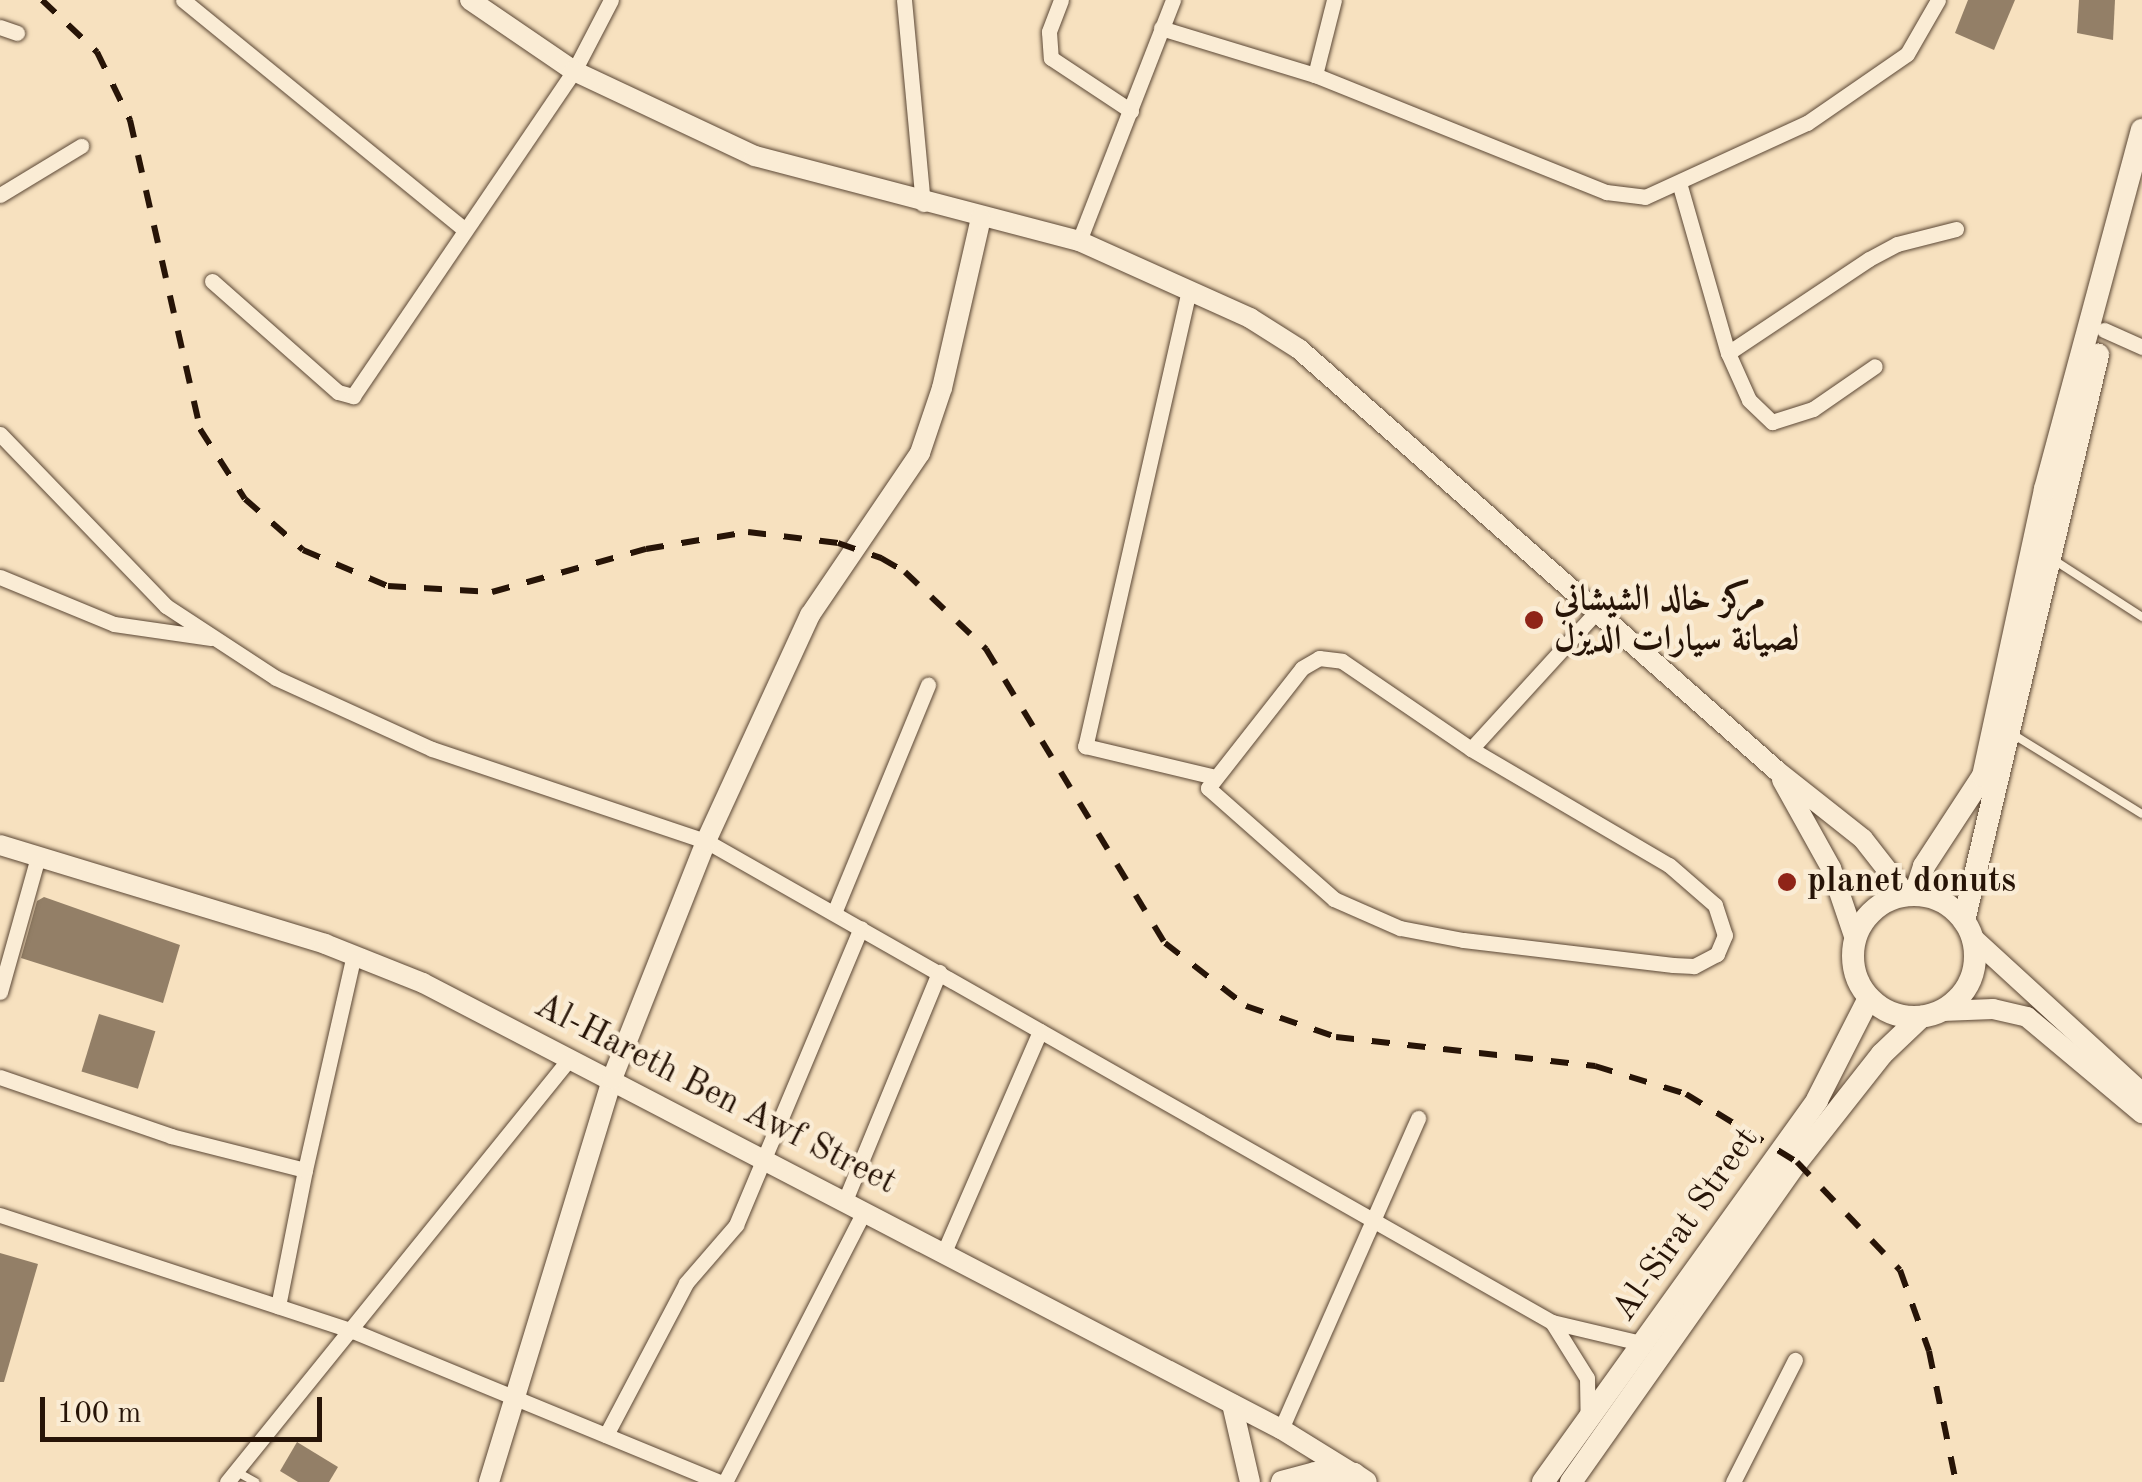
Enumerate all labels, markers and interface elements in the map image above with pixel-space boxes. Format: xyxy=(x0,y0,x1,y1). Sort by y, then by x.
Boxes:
place label: مركز خالد الشيشاني لصيانة سيارات الديزل xyxy=(1554,579,1799,661)
marker: مركز خالد الشيشاني لصيانة سيارات الديزل xyxy=(1523,609,1545,631)
place label: planet donuts xyxy=(1807,861,2016,903)
marker: planet donuts xyxy=(1776,871,1798,893)
street label: Al-Hareth Ben Awf Street xyxy=(527,985,903,1205)
street label: Al-Sirat Street xyxy=(1604,1120,1768,1330)
scale bar xyxy=(45,1377,328,1439)
text: 100 m xyxy=(57,1399,141,1429)

